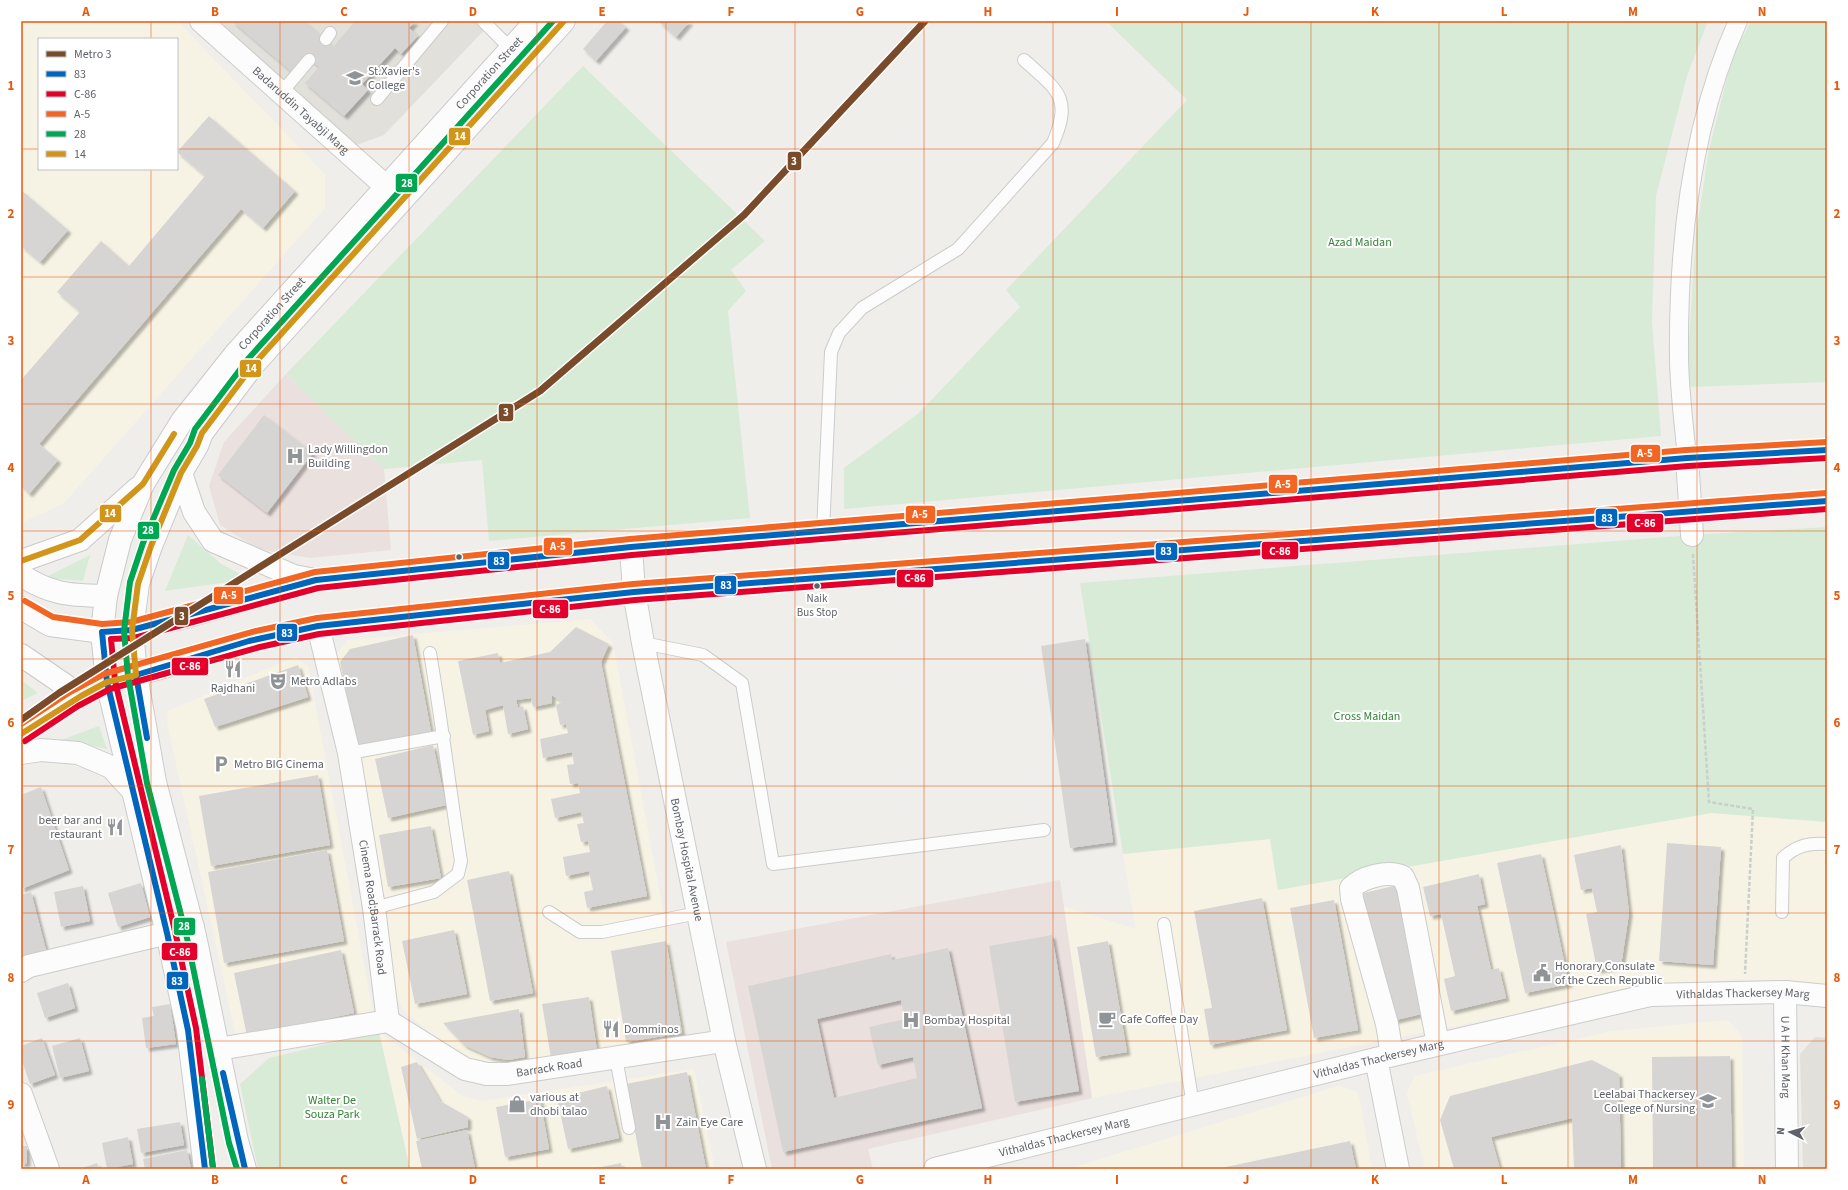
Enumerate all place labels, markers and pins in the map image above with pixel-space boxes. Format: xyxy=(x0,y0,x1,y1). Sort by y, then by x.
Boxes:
place label: St.Xavier's College xyxy=(368,63,420,94)
school or university icon: St.Xavier's College xyxy=(345,68,365,88)
place label: Lady Willingdon Building xyxy=(308,441,388,472)
hospital icon: Lady Willingdon Building xyxy=(285,446,305,466)
unlabelled marker xyxy=(454,552,464,562)
marker: Naik Bus Stop xyxy=(812,581,822,591)
place label: Naik Bus Stop xyxy=(797,591,837,620)
restaurant icon: Rajdhani xyxy=(223,659,243,679)
theatre icon: Metro Adlabs xyxy=(268,671,288,691)
place label: Metro Adlabs xyxy=(291,673,356,690)
place label: Rajdhani xyxy=(211,680,255,697)
parking icon: Metro BIG Cinema xyxy=(211,754,231,774)
place label: Metro BIG Cinema xyxy=(234,756,324,773)
place label: beer bar and restaurant xyxy=(39,812,102,843)
restaurant icon: beer bar and restaurant xyxy=(105,817,125,837)
place label: Honorary Consulate of the Czech Republic xyxy=(1555,958,1663,989)
public building icon: Honorary Consulate of the Czech Republic xyxy=(1532,963,1552,983)
cafe icon: Cafe Coffee Day xyxy=(1097,1009,1117,1029)
hospital icon: Bombay Hospital xyxy=(901,1010,921,1030)
place label: Cafe Coffee Day xyxy=(1120,1011,1199,1028)
place label: Bombay Hospital xyxy=(924,1012,1010,1029)
restaurant icon: Domminos xyxy=(601,1019,621,1039)
place label: Domminos xyxy=(624,1021,679,1038)
place label: Leelabai Thackersey College of Nursing xyxy=(1594,1086,1695,1117)
place label: various at dhobi talao xyxy=(530,1089,587,1120)
school or university icon: Leelabai Thackersey College of Nursing xyxy=(1698,1091,1718,1111)
shop icon: various at dhobi talao xyxy=(507,1094,527,1114)
hospital icon: Zain Eye Care xyxy=(653,1112,673,1132)
place label: Zain Eye Care xyxy=(676,1114,743,1131)

